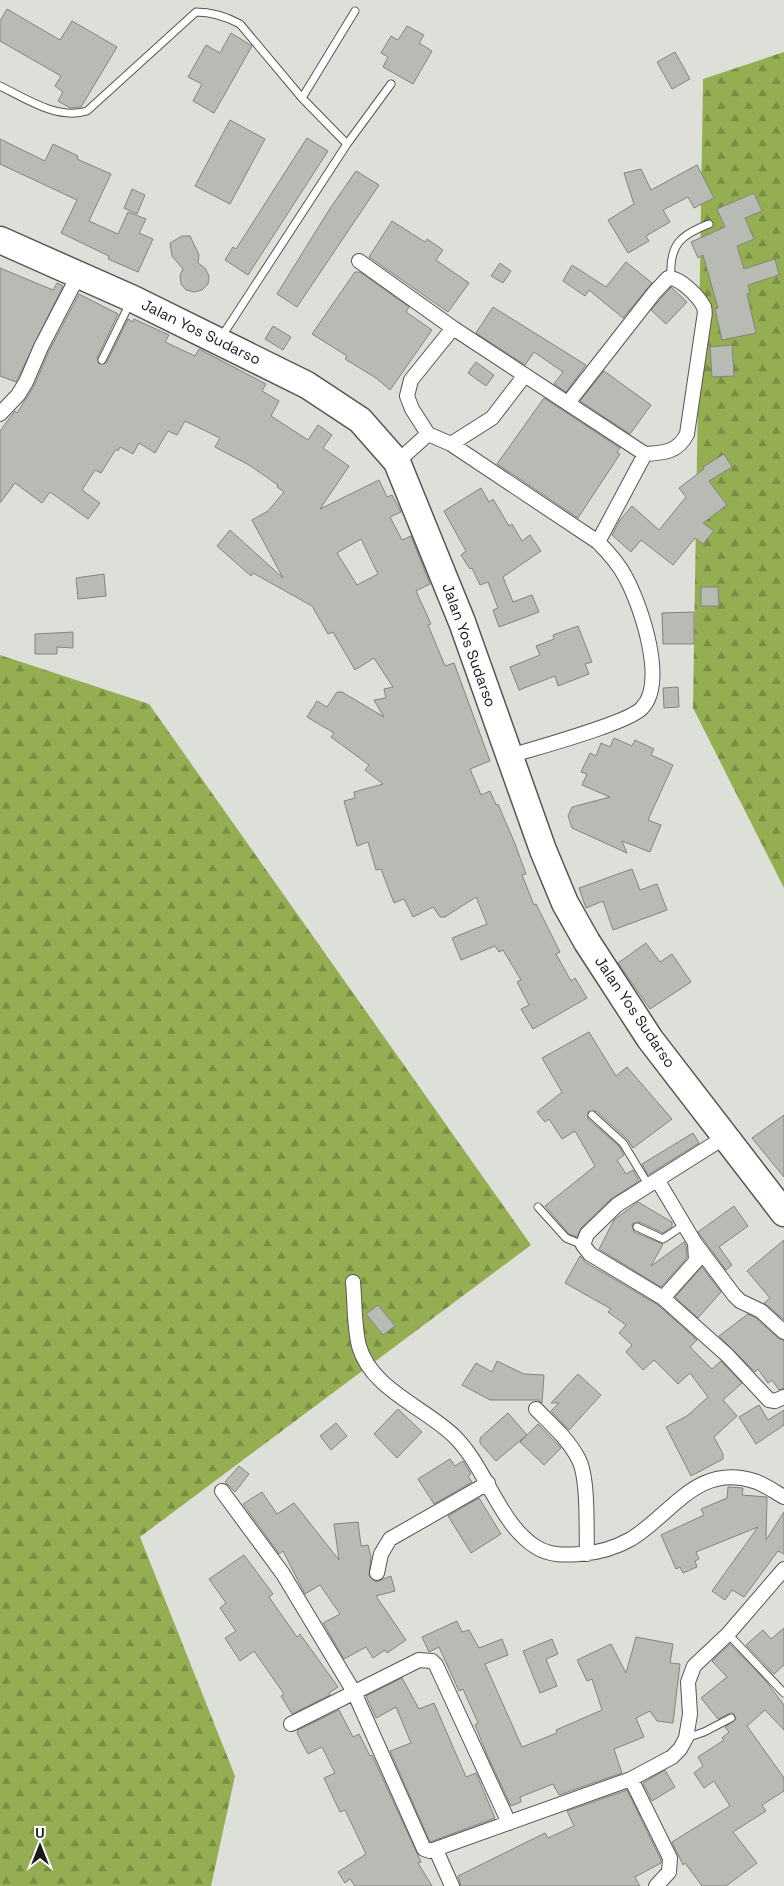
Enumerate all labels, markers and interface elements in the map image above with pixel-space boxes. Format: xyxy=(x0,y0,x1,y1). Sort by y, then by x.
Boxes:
street label: Jalan Yos Sudarso xyxy=(138,294,264,369)
street label: Jalan Yos Sudarso xyxy=(438,580,501,709)
street label: Jalan Yos Sudarso xyxy=(591,952,680,1071)
north arrow xyxy=(15,1821,65,1871)
text: U xyxy=(35,1824,45,1842)

